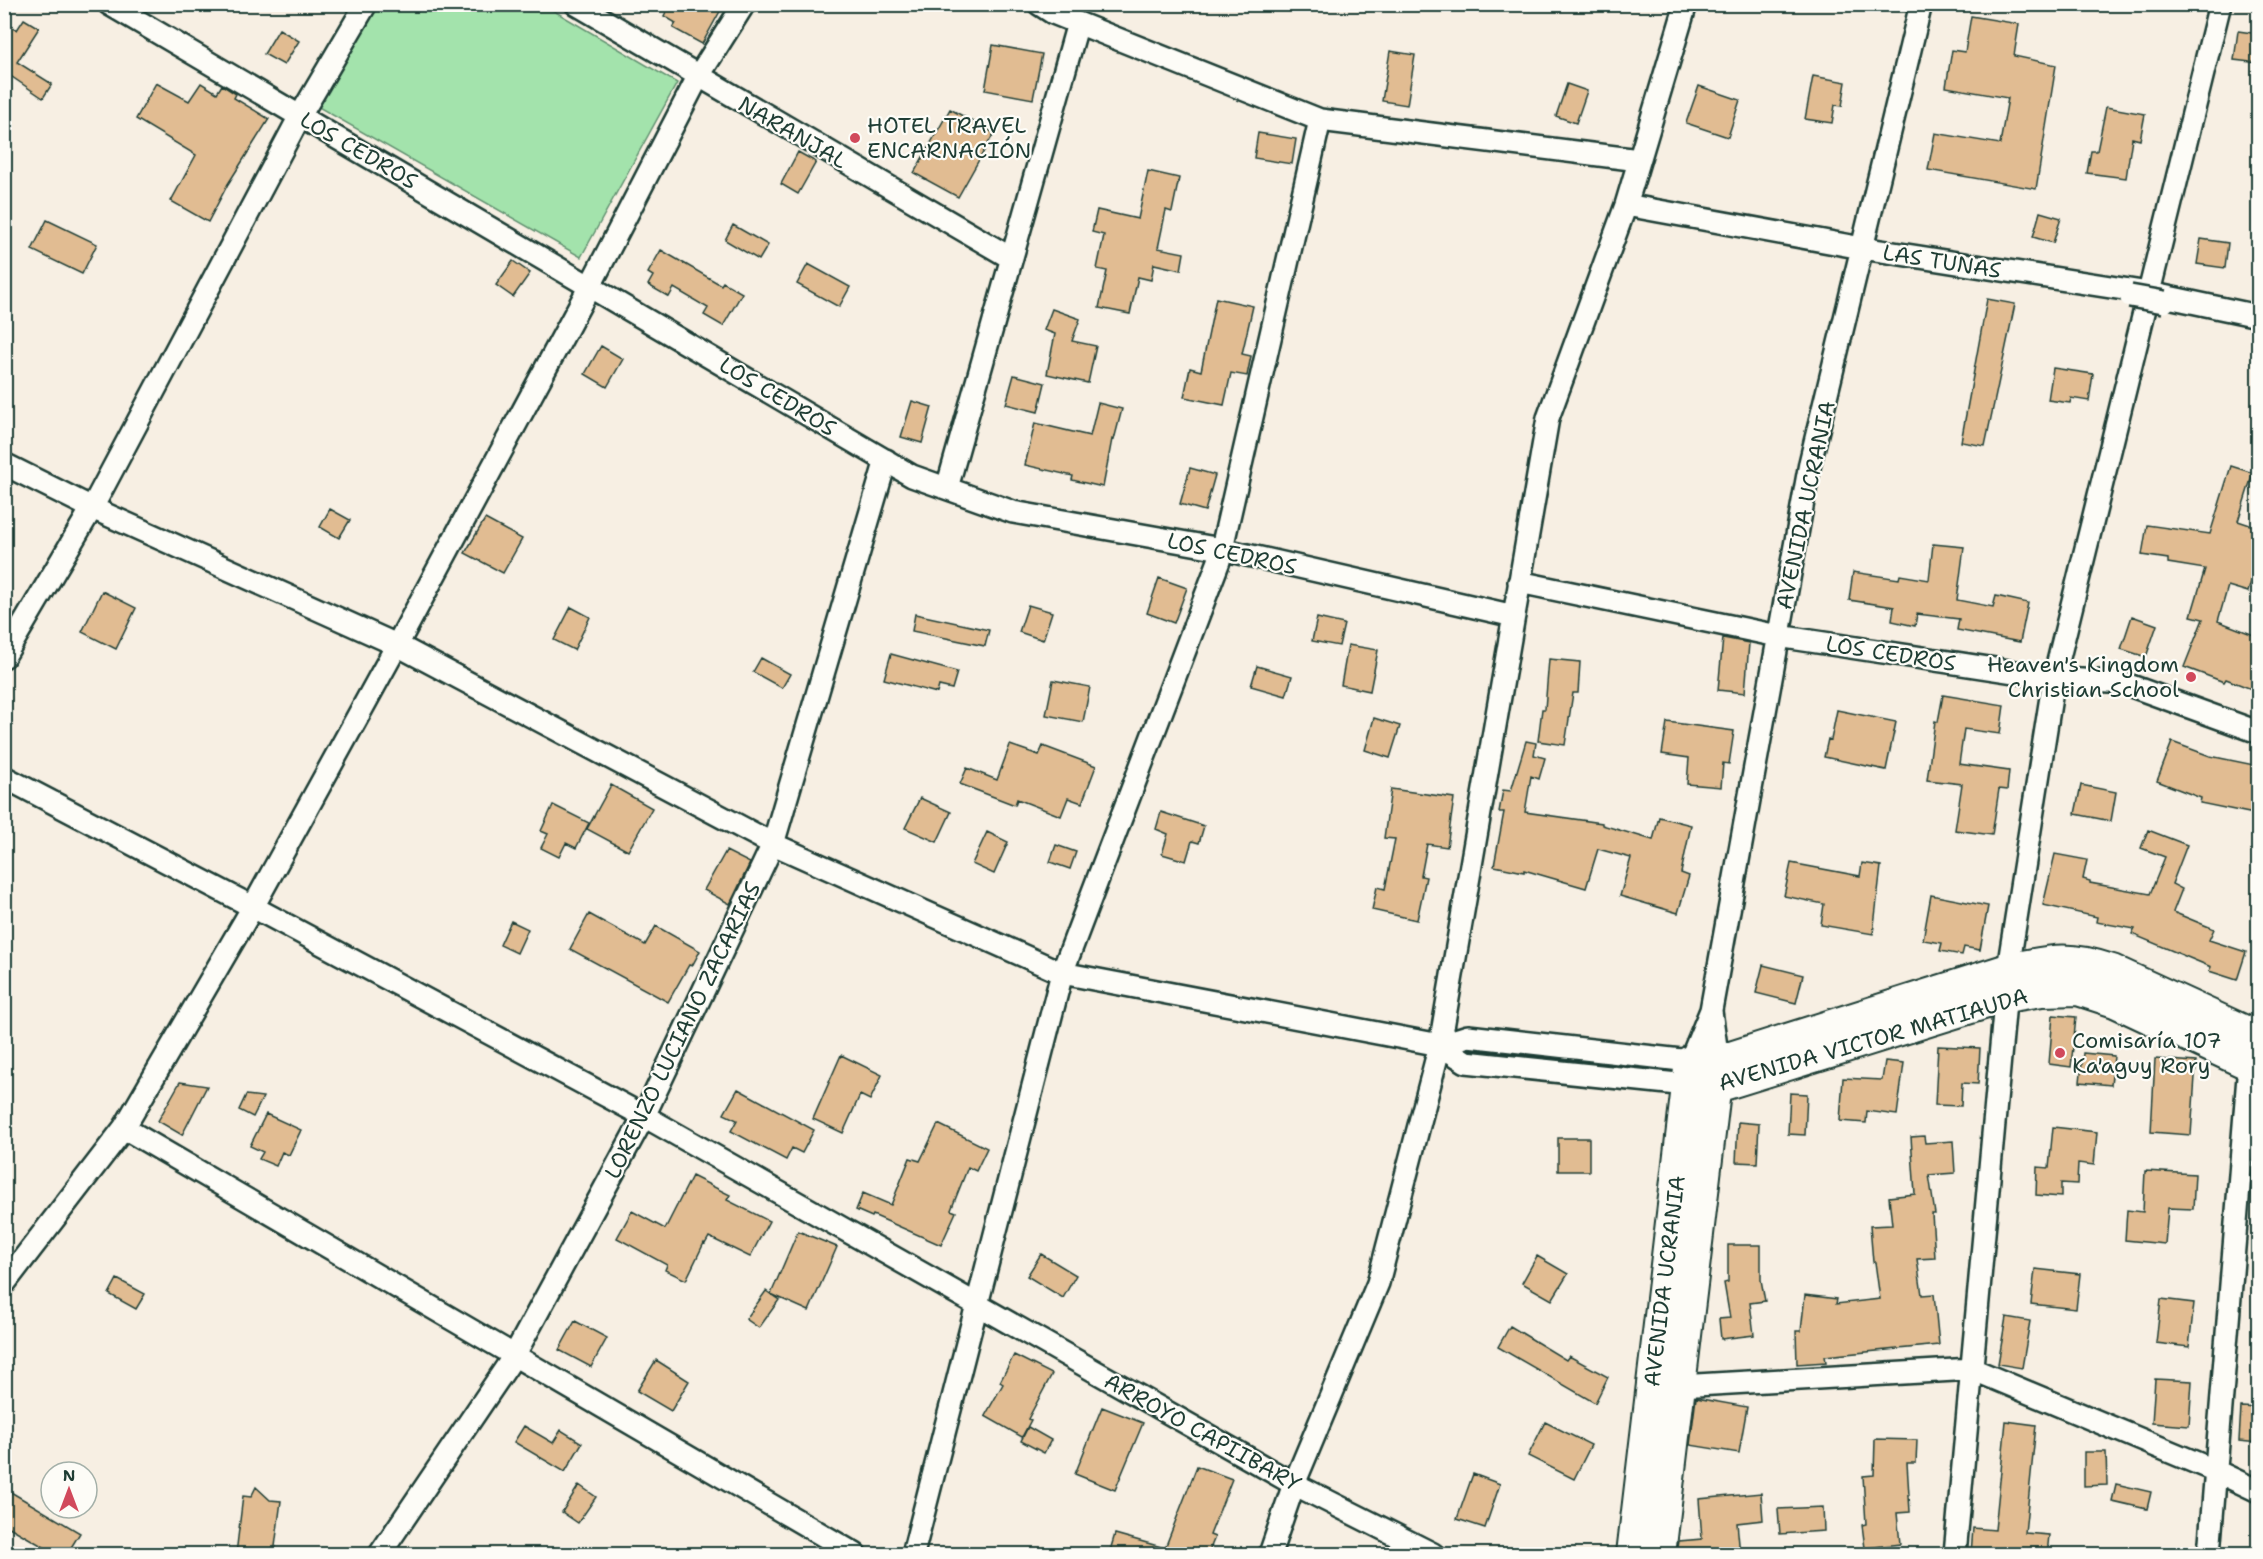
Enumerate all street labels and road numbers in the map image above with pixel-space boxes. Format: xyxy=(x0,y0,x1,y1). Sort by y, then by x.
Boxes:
street label: NARANJAL xyxy=(733,90,853,175)
street label: LOS CEDROS xyxy=(295,105,423,196)
street label: LAS TUNAS xyxy=(1881,238,2003,285)
street label: LOS CEDROS xyxy=(714,350,841,443)
street label: AVENIDA UCRANIA xyxy=(1769,398,1842,612)
street label: LOS CEDROS xyxy=(1165,526,1299,581)
street label: LOS CEDROS xyxy=(1824,629,1958,678)
street label: LORENZO LUCIANO ZACARIAS xyxy=(598,877,767,1184)
street label: AVENIDA VICTOR MATIAUDA xyxy=(1715,981,2031,1098)
street label: AVENIDA UCRANIA xyxy=(1637,1174,1692,1388)
street label: ARROYO CAPIIBARY xyxy=(1099,1366,1306,1499)

